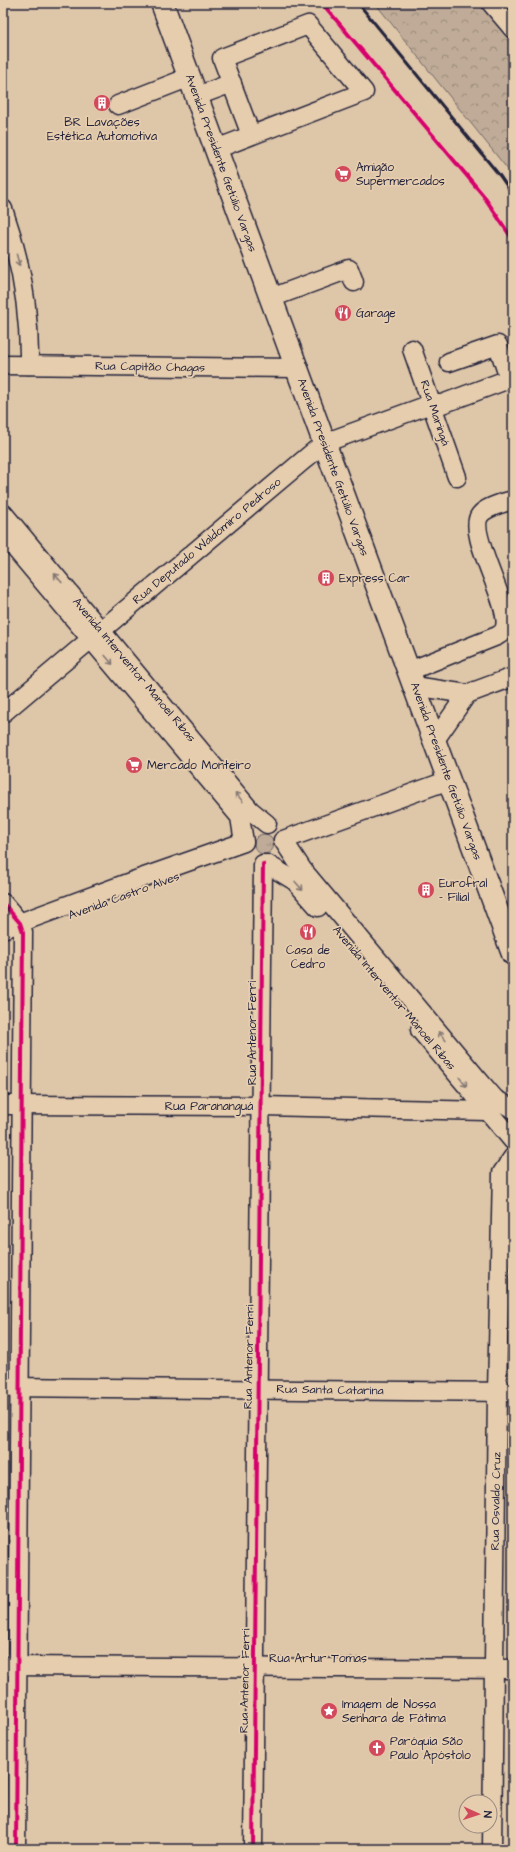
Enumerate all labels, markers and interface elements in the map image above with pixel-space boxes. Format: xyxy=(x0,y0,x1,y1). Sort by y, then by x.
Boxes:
street label: Avenida Presidente Getúlio Vargas xyxy=(180,72,261,255)
building icon: BR Lavações Estética Automotiva xyxy=(92,93,112,113)
place label: BR Lavações Estética Automotiva xyxy=(47,114,157,145)
place label: Amigão Supermercados xyxy=(356,159,445,190)
supermarket icon: Amigão Supermercados xyxy=(333,164,353,184)
one-way arrow xyxy=(15,253,23,266)
restaurant icon: Garage xyxy=(333,303,353,323)
place label: Garage xyxy=(356,305,396,323)
street label: Rua Capitão Chagas xyxy=(95,358,205,377)
street label: Avenida Presidente Getúlio Vargas xyxy=(292,376,373,559)
street label: Rua Maringá xyxy=(415,378,454,448)
street label: Rua Deputado Waldomiro Pedroso xyxy=(129,474,285,608)
building icon: Express Car xyxy=(316,568,336,588)
place label: Express Car xyxy=(339,570,410,587)
one-way arrow xyxy=(54,574,63,584)
street label: Avenida Interventor Manoel Ribas xyxy=(68,594,200,746)
one-way arrow xyxy=(105,655,114,666)
street label: Avenida Presidente Getúlio Vargas xyxy=(405,680,486,863)
supermarket icon: Mercado Monteiro xyxy=(124,755,144,775)
place label: Mercado Monteiro xyxy=(147,757,251,774)
one-way arrow xyxy=(235,791,244,802)
street label: Avenida Castro Alves xyxy=(66,868,182,924)
place label: Eurofral - Filial xyxy=(439,875,487,906)
building icon: Eurofral - Filial xyxy=(416,880,436,900)
one-way arrow xyxy=(295,881,304,891)
restaurant icon: Casa de Cedro xyxy=(298,922,318,942)
street label: Avenida Interventor Manoel Ribas xyxy=(328,922,460,1074)
place label: Casa de Cedro xyxy=(286,942,331,973)
street label: Rua Antenor Ferri xyxy=(244,981,261,1085)
one-way arrow xyxy=(437,1031,446,1042)
one-way arrow xyxy=(459,1077,468,1088)
street label: Rua Parananguá xyxy=(165,1098,253,1116)
street label: Rua Antenor Ferri xyxy=(240,1304,258,1409)
street label: Rua Santa Catarina xyxy=(276,1381,384,1399)
street label: Rua Osvaldo Cruz xyxy=(487,1451,505,1550)
street label: Rua Antenor Ferri xyxy=(236,1628,254,1733)
street label: Rua Artur Tomas xyxy=(269,1650,367,1667)
place label: Imagem de Nossa Senhara de Fátima xyxy=(342,1696,446,1727)
place icon: Imagem de Nossa Senhara de Fátima xyxy=(319,1701,339,1721)
place label: Paróquia São Paulo Apóstolo xyxy=(390,1733,471,1764)
church icon: Paróquia São Paulo Apóstolo xyxy=(367,1738,387,1758)
north arrow xyxy=(458,1794,498,1834)
text: N xyxy=(480,1811,495,1818)

